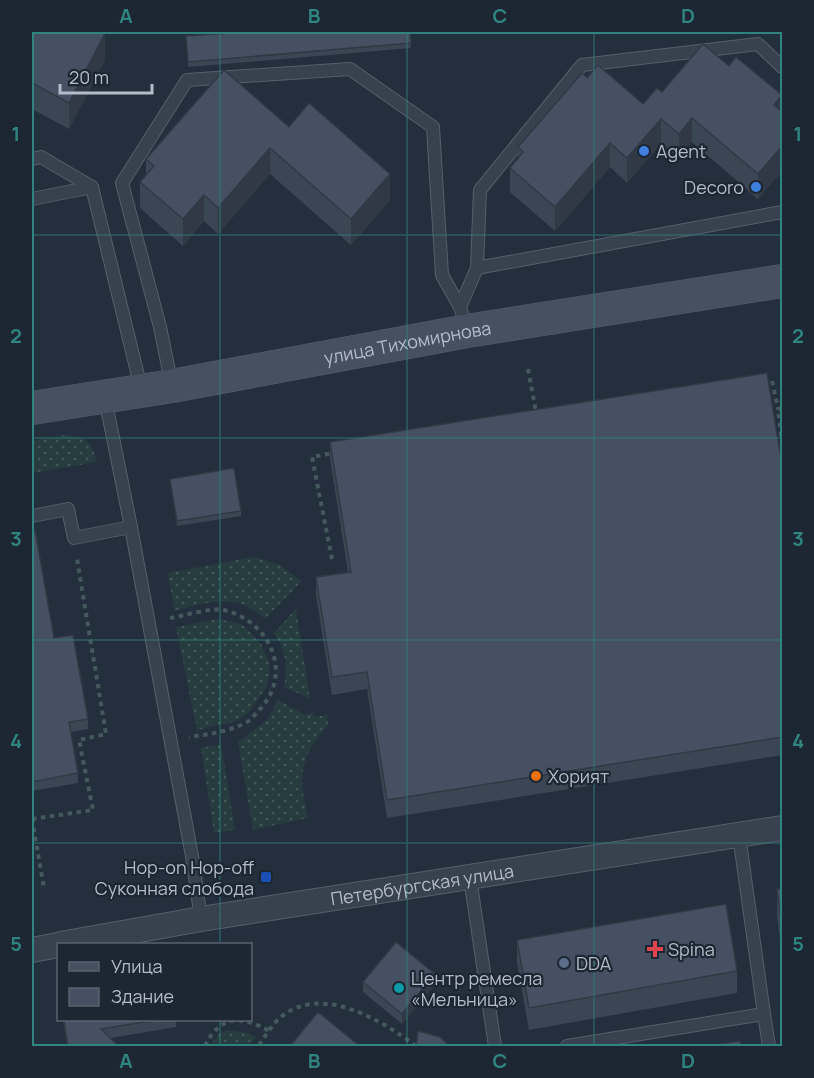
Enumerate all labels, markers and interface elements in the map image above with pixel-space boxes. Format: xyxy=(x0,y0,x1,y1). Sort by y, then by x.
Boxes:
text: A xyxy=(119,2,133,29)
text: B xyxy=(308,2,321,29)
text: C xyxy=(493,2,507,29)
text: D xyxy=(681,2,695,29)
scale bar xyxy=(60,57,152,95)
text: 20 m xyxy=(69,65,109,89)
text: 1 xyxy=(12,120,20,147)
text: 1 xyxy=(794,120,802,147)
place label: Agent xyxy=(656,139,706,163)
marker: Agent xyxy=(637,144,651,158)
place label: Decoro xyxy=(684,175,744,199)
marker: Decoro xyxy=(749,180,763,194)
street label: улица Тихомирнова xyxy=(322,315,493,369)
text: 2 xyxy=(10,322,22,349)
text: 2 xyxy=(792,322,804,349)
text: 3 xyxy=(10,525,22,552)
text: 3 xyxy=(792,525,804,552)
text: 4 xyxy=(10,727,22,754)
text: 4 xyxy=(792,727,804,754)
place label: Хорият xyxy=(548,764,609,788)
marker: Хорият xyxy=(529,769,543,783)
place label: Hop-on Hop-off Суконная слобода xyxy=(95,855,254,900)
street label: Петербургская улица xyxy=(329,858,515,911)
marker: Hop-on Hop-off Суконная слобода xyxy=(259,870,273,884)
text: 5 xyxy=(10,930,22,957)
text: 5 xyxy=(792,930,804,957)
place label: Spina xyxy=(668,937,715,961)
marker: Spina xyxy=(646,940,664,958)
legend xyxy=(57,943,252,1021)
place label: DDA xyxy=(576,951,612,975)
text: Улица xyxy=(111,954,163,978)
marker: DDA xyxy=(557,956,571,970)
place label: Центр ремесла «Мельница» xyxy=(411,966,542,1011)
marker: Центр ремесла «Мельница» xyxy=(392,981,406,995)
text: Здание xyxy=(111,984,174,1008)
text: A xyxy=(119,1047,133,1074)
text: B xyxy=(308,1047,321,1074)
text: C xyxy=(493,1047,507,1074)
text: D xyxy=(681,1047,695,1074)

